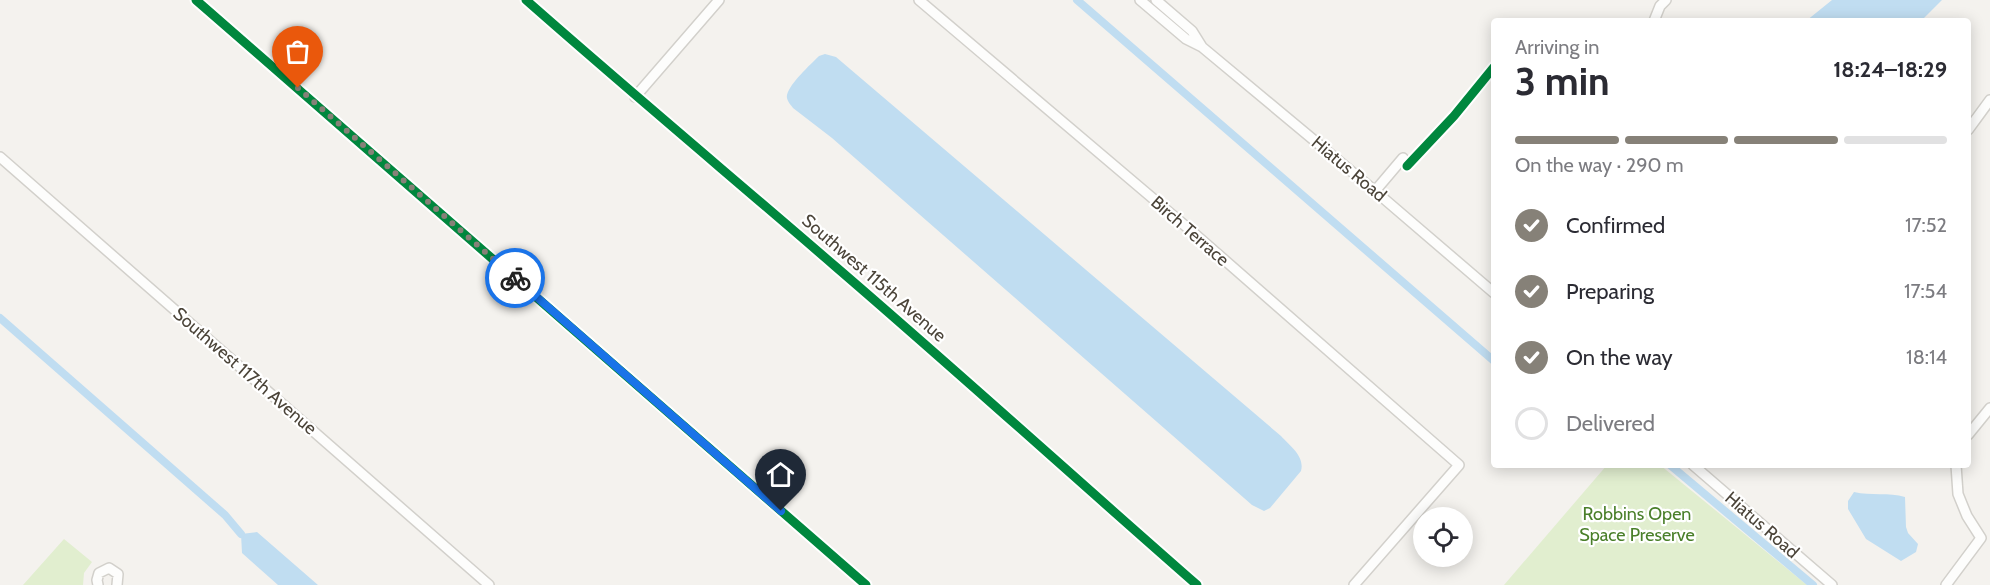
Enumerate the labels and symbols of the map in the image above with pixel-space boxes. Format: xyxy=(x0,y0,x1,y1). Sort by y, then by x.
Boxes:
pin xyxy=(272,26,323,88)
street label: Hiatus Road xyxy=(1307,131,1391,207)
street label: Birch Terrace xyxy=(1146,191,1234,271)
street label: Southwest 115th Avenue xyxy=(797,209,951,347)
courier xyxy=(485,248,545,308)
street label: Southwest 117th Avenue xyxy=(169,303,321,439)
pin xyxy=(755,449,806,511)
street label: Hiatus Road xyxy=(1720,487,1804,563)
park label: Robbins Open Space Preserve xyxy=(1579,503,1695,546)

